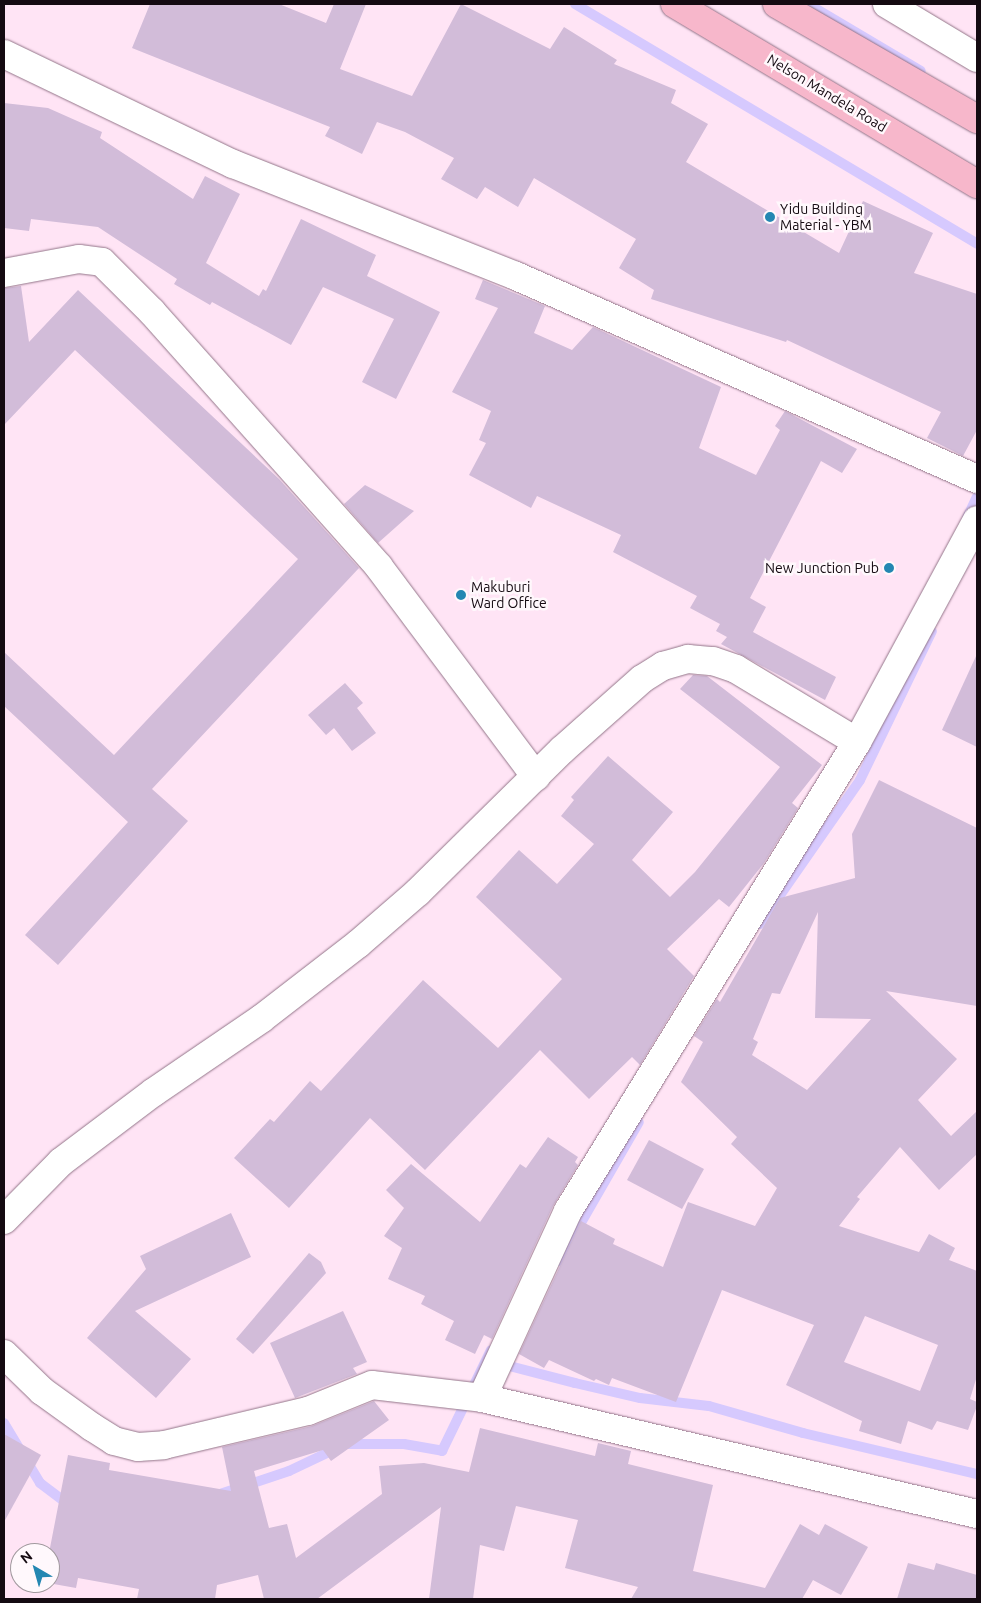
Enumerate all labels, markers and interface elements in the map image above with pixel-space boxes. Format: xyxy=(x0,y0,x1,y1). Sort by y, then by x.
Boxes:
street label: Nelson Mandela Road xyxy=(764,51,890,135)
place label: Yidu Building Material - YBM xyxy=(780,201,872,233)
marker: Yidu Building Material - YBM xyxy=(764,211,776,223)
place label: New Junction Pub xyxy=(765,560,879,576)
marker: New Junction Pub xyxy=(883,562,895,574)
place label: Makuburi Ward Office xyxy=(471,579,547,612)
marker: Makuburi Ward Office xyxy=(455,589,467,601)
north arrow xyxy=(10,1543,60,1593)
text: N xyxy=(17,1547,35,1566)

